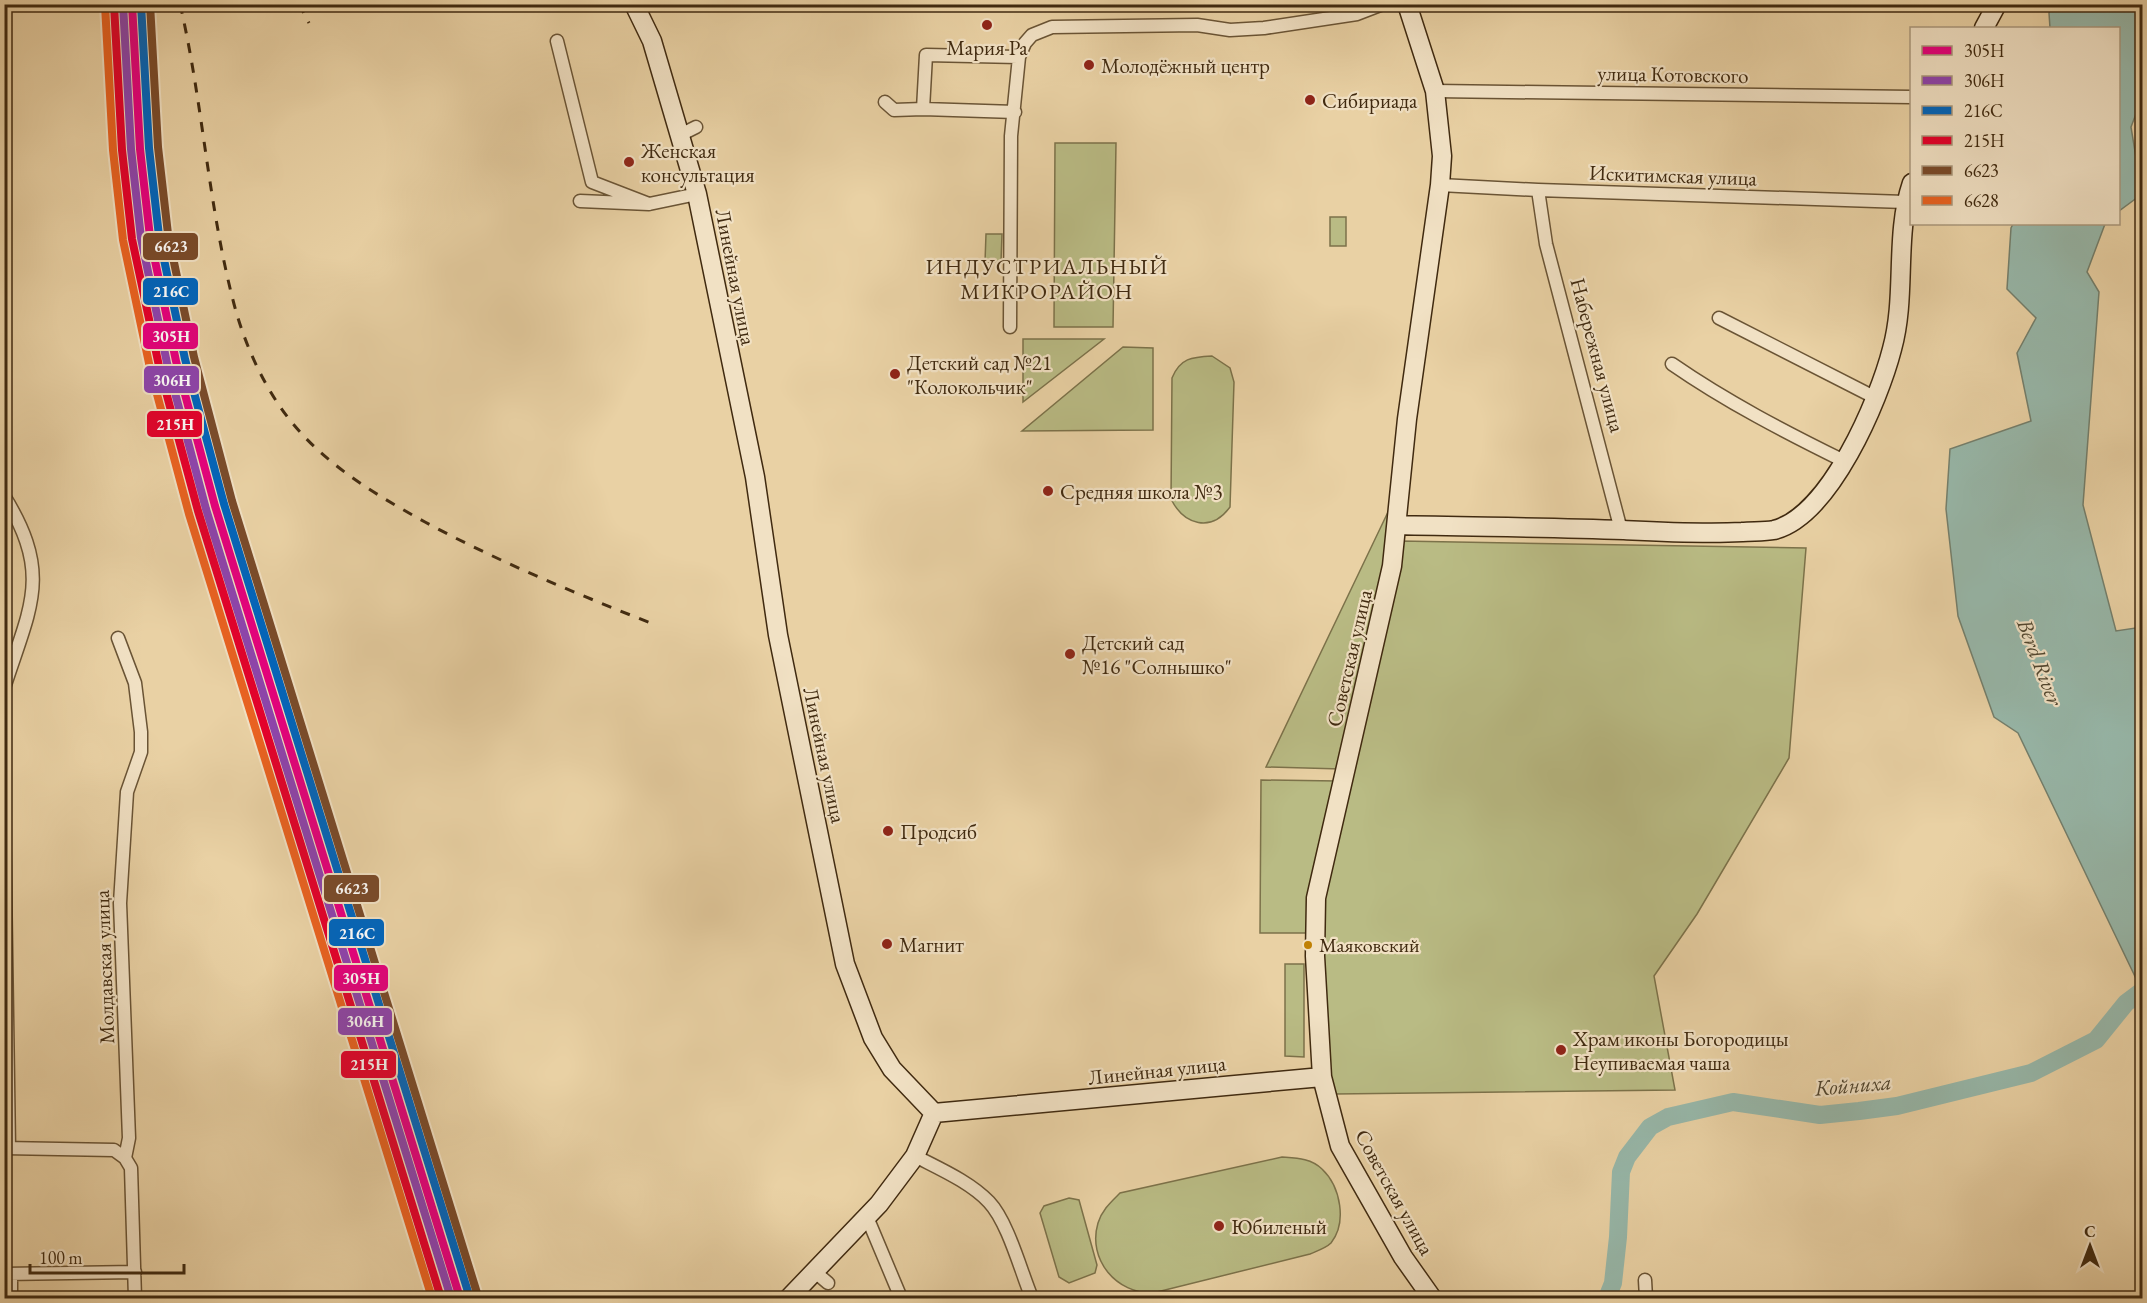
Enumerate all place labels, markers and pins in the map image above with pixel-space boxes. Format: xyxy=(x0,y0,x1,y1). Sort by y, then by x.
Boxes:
marker: Мария Ра xyxy=(980,18,994,32)
place label: Мария Ра xyxy=(946,34,1028,61)
place label: Молодёжный центр xyxy=(1101,52,1270,79)
marker: Молодёжный центр xyxy=(1082,58,1096,72)
place label: Сибириада xyxy=(1322,87,1418,114)
marker: Сибириада xyxy=(1303,93,1317,107)
place label: Женская консультация xyxy=(640,137,755,188)
marker: Женская консультация xyxy=(622,155,636,169)
place label: Детский сад №21 "Колокольчик" xyxy=(907,349,1052,400)
marker: Детский сад №21 "Колокольчик" xyxy=(888,367,902,381)
place label: Средняя школа №3 xyxy=(1060,478,1222,505)
marker: Средняя школа №3 xyxy=(1041,484,1055,498)
place label: Детский сад №16 "Солнышко" xyxy=(1082,629,1232,680)
marker: Детский сад №16 "Солнышко" xyxy=(1063,647,1077,661)
place label: Продсиб xyxy=(900,818,977,845)
marker: Продсиб xyxy=(881,824,895,838)
place label: Магнит xyxy=(899,931,964,958)
place label: Маяковский xyxy=(1319,932,1420,958)
marker: Магнит xyxy=(880,937,894,951)
marker: Маяковский xyxy=(1302,939,1314,951)
place label: Храм иконы Богородицы Неупиваемая чаша xyxy=(1572,1025,1789,1076)
marker: Храм иконы Богородицы Неупиваемая чаша xyxy=(1554,1043,1568,1057)
place label: Юбиленый xyxy=(1231,1213,1327,1240)
marker: Юбиленый xyxy=(1212,1219,1226,1233)

